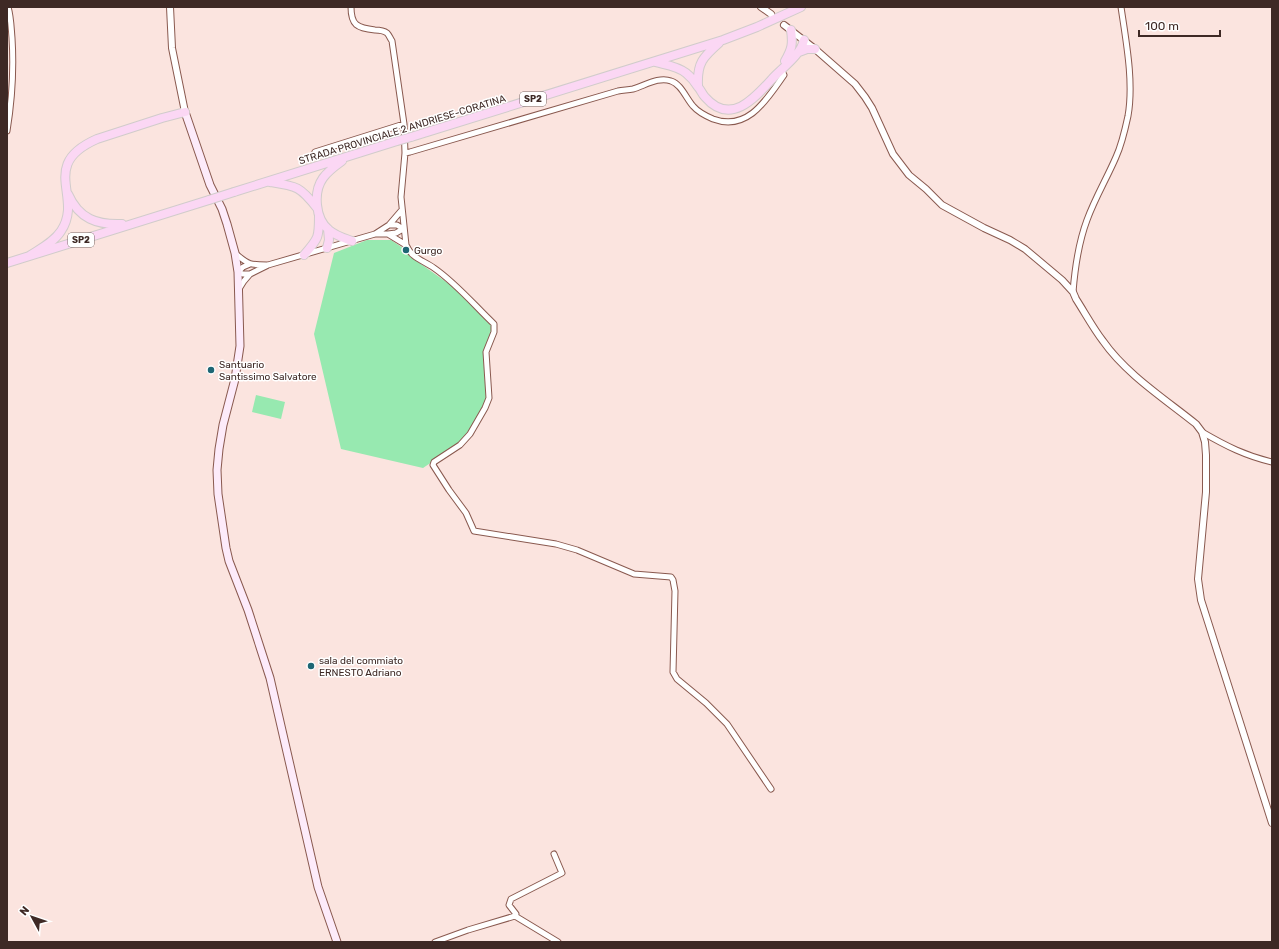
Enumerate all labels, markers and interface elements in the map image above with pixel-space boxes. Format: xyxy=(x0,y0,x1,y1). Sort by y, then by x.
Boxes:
scale bar xyxy=(1139,12,1220,38)
text: 100 m xyxy=(1145,19,1179,33)
road number: SP2 xyxy=(520,92,546,106)
street label: STRADA PROVINCIALE 2 ANDRIESE-CORATINA xyxy=(297,93,508,167)
road number: SP2 xyxy=(68,233,94,247)
marker: Gurgo xyxy=(401,245,411,255)
place label: Gurgo xyxy=(414,245,442,257)
place label: Santuario Santissimo Salvatore xyxy=(219,359,317,383)
marker: Santuario Santissimo Salvatore xyxy=(206,365,216,375)
place label: sala del commiato ERNESTO Adriano xyxy=(319,655,403,679)
marker: sala del commiato ERNESTO Adriano xyxy=(306,661,316,671)
north arrow xyxy=(12,897,52,937)
text: N xyxy=(17,904,32,918)

